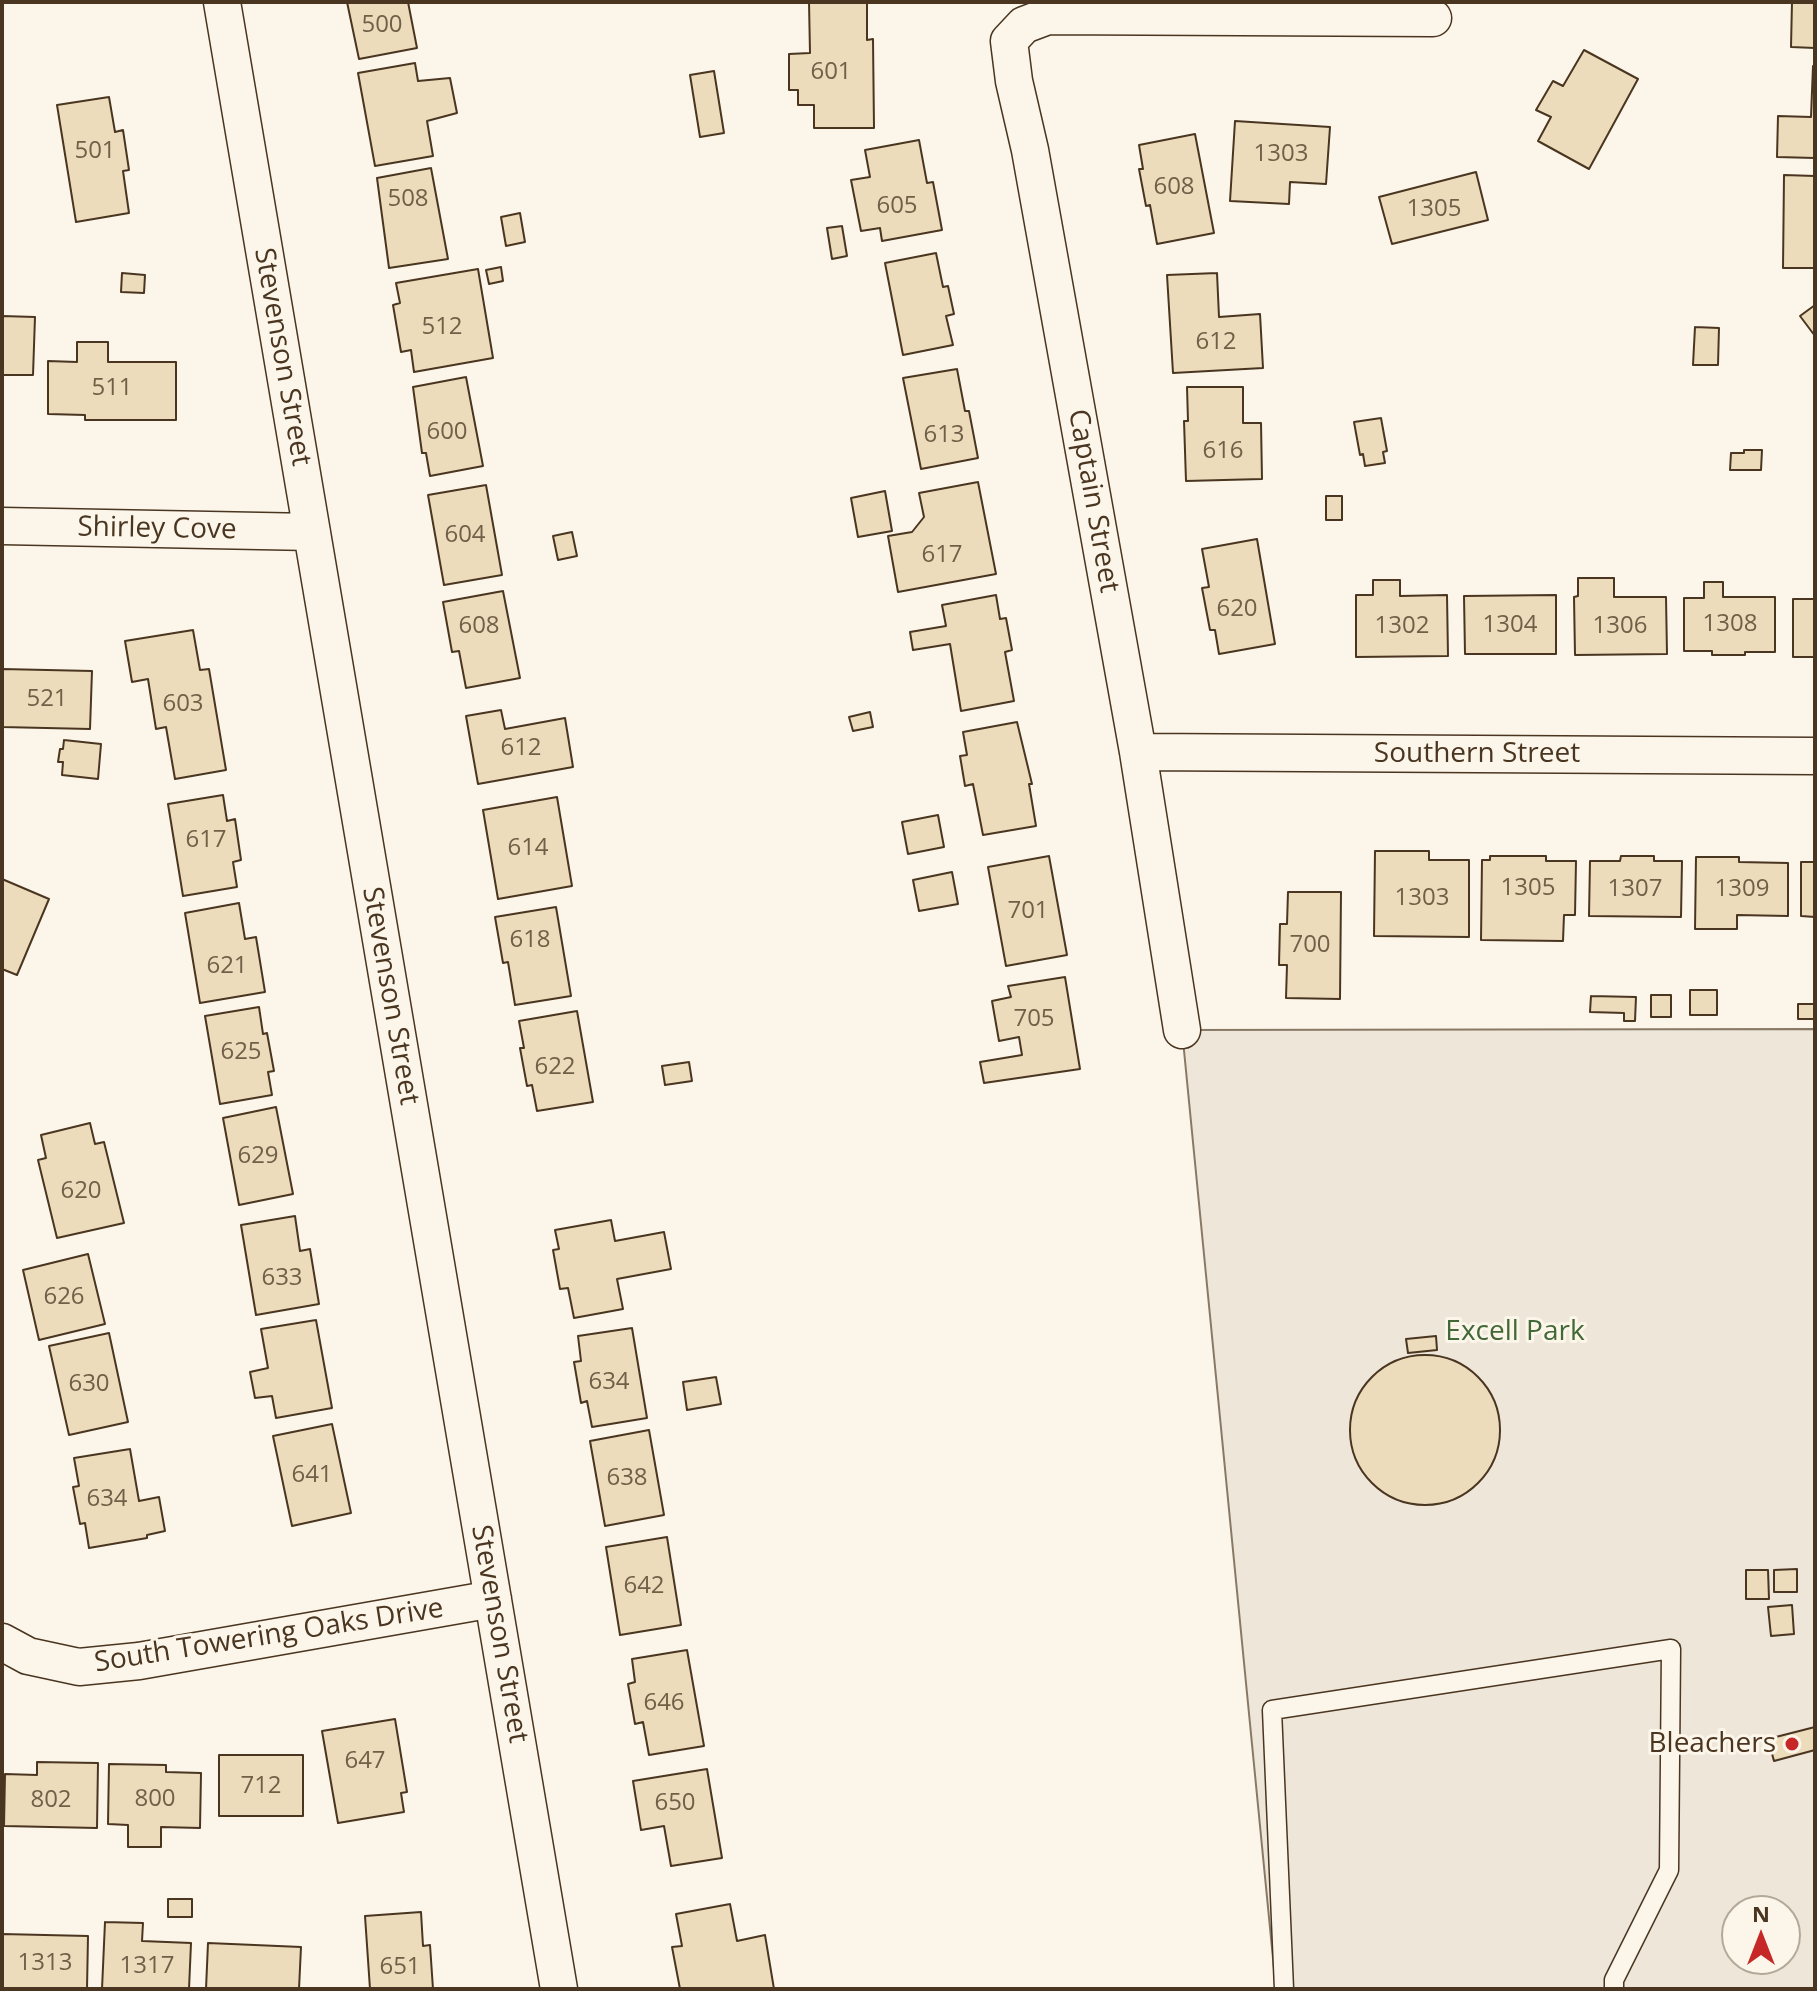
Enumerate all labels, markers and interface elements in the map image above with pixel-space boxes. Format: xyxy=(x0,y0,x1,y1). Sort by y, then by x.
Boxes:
house number: 500 xyxy=(361,11,403,39)
house number: 601 xyxy=(810,58,852,86)
house number: 501 xyxy=(74,137,116,165)
house number: 1303 xyxy=(1254,140,1308,168)
house number: 608 xyxy=(1153,173,1195,201)
house number: 508 xyxy=(387,185,429,213)
house number: 605 xyxy=(876,192,918,220)
house number: 1305 xyxy=(1407,195,1461,223)
street label: Stevenson Street xyxy=(246,245,318,469)
house number: 512 xyxy=(421,313,463,341)
house number: 612 xyxy=(1195,328,1237,356)
house number: 511 xyxy=(91,374,133,402)
street label: Captain Street xyxy=(1060,407,1126,595)
house number: 600 xyxy=(426,418,468,446)
house number: 613 xyxy=(923,421,965,449)
house number: 616 xyxy=(1202,437,1244,465)
street label: Shirley Cove xyxy=(77,511,237,547)
house number: 604 xyxy=(444,521,486,549)
house number: 617 xyxy=(921,541,963,569)
house number: 620 xyxy=(1216,595,1258,623)
house number: 1308 xyxy=(1703,610,1757,638)
house number: 1304 xyxy=(1483,611,1537,639)
house number: 608 xyxy=(458,612,500,640)
house number: 1302 xyxy=(1375,612,1429,640)
house number: 1306 xyxy=(1593,612,1647,640)
house number: 521 xyxy=(26,685,68,713)
house number: 603 xyxy=(162,690,204,718)
house number: 612 xyxy=(500,734,542,762)
street label: Southern Street xyxy=(1374,737,1580,771)
house number: 617 xyxy=(185,826,227,854)
house number: 614 xyxy=(507,834,549,862)
house number: 1305 xyxy=(1501,874,1555,902)
house number: 1307 xyxy=(1608,875,1662,903)
house number: 1309 xyxy=(1715,875,1769,903)
street label: Stevenson Street xyxy=(354,884,426,1108)
house number: 1303 xyxy=(1395,884,1449,912)
house number: 701 xyxy=(1007,897,1049,925)
house number: 618 xyxy=(509,926,551,954)
house number: 700 xyxy=(1289,931,1331,959)
house number: 621 xyxy=(206,952,248,980)
house number: 705 xyxy=(1013,1005,1055,1033)
house number: 625 xyxy=(220,1038,262,1066)
house number: 622 xyxy=(534,1053,576,1081)
house number: 629 xyxy=(237,1142,279,1170)
house number: 620 xyxy=(60,1177,102,1205)
house number: 633 xyxy=(261,1264,303,1292)
house number: 626 xyxy=(43,1283,85,1311)
park label: Excell Park xyxy=(1445,1315,1585,1349)
house number: 634 xyxy=(588,1368,630,1396)
house number: 630 xyxy=(68,1370,110,1398)
house number: 641 xyxy=(291,1461,333,1489)
house number: 638 xyxy=(606,1464,648,1492)
house number: 634 xyxy=(86,1485,128,1513)
street label: Stevenson Street xyxy=(463,1522,535,1746)
house number: 642 xyxy=(623,1572,665,1600)
street label: South Towering Oaks Drive xyxy=(92,1592,446,1680)
house number: 646 xyxy=(643,1689,685,1717)
place label: Bleachers xyxy=(1648,1727,1776,1761)
marker: Bleachers xyxy=(1783,1735,1801,1753)
house number: 647 xyxy=(344,1747,386,1775)
house number: 712 xyxy=(240,1772,282,1800)
house number: 800 xyxy=(134,1785,176,1813)
house number: 802 xyxy=(30,1786,72,1814)
house number: 650 xyxy=(654,1789,696,1817)
north arrow xyxy=(1721,1895,1801,1975)
text: N xyxy=(1752,1898,1770,1928)
house number: 1313 xyxy=(18,1949,72,1977)
house number: 1317 xyxy=(120,1952,174,1980)
house number: 651 xyxy=(379,1953,421,1981)

